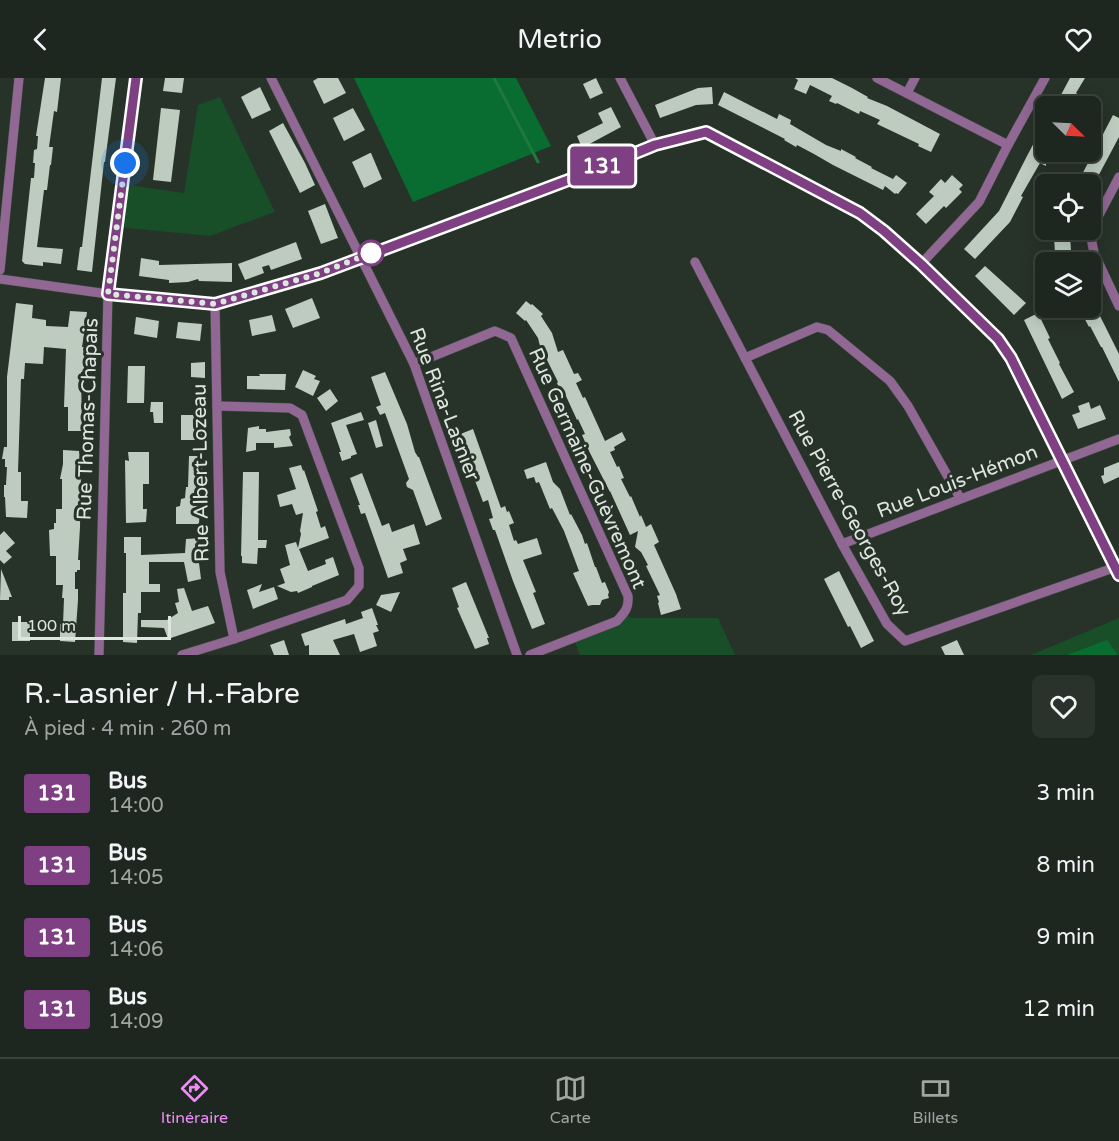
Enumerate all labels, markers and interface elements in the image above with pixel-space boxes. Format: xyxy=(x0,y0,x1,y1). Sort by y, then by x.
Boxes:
icon: back xyxy=(24,23,57,56)
text: Metrio xyxy=(517,23,602,56)
icon: heart xyxy=(1062,23,1095,56)
north arrow xyxy=(1035,96,1101,162)
map controls xyxy=(1035,96,1101,318)
line badge: 131 xyxy=(568,146,636,185)
your location xyxy=(110,148,140,178)
text: 131 xyxy=(582,154,622,179)
button: locate xyxy=(1035,174,1101,240)
unlabelled marker xyxy=(358,240,384,266)
button: layers xyxy=(1035,252,1101,318)
street label: Rue Thomas-Chapais xyxy=(72,317,104,521)
street label: Rue Rina-Lasnier xyxy=(404,324,484,485)
street label: Rue Germaine-Guèvremont xyxy=(523,344,651,593)
street label: Rue Albert-Lozeau xyxy=(187,384,215,562)
street label: Rue Pierre-Georges-Roy xyxy=(782,406,916,621)
street label: Rue Louis-Hémon xyxy=(874,440,1041,524)
scale bar xyxy=(18,613,171,640)
text: 100 m xyxy=(27,616,76,636)
button: heart xyxy=(1032,675,1095,738)
text: R.-Lasnier / H.-Fabre xyxy=(24,677,300,711)
text: À pied · 4 min · 260 m xyxy=(24,717,231,741)
text: Bus xyxy=(108,768,147,794)
text: 3 min xyxy=(1036,780,1095,806)
text: 131 xyxy=(37,781,77,806)
text: 14:00 xyxy=(108,794,163,818)
text: Bus xyxy=(108,840,147,866)
text: 8 min xyxy=(1036,852,1095,878)
text: 131 xyxy=(37,853,77,878)
text: 14:05 xyxy=(108,866,163,890)
text: Bus xyxy=(108,912,147,938)
text: 9 min xyxy=(1036,924,1095,950)
text: 131 xyxy=(37,925,77,950)
text: 14:06 xyxy=(108,938,163,962)
text: Bus xyxy=(108,984,147,1010)
text: 12 min xyxy=(1023,996,1095,1022)
text: 131 xyxy=(37,997,77,1022)
text: 14:09 xyxy=(108,1010,163,1034)
tab: Itinéraire xyxy=(161,1072,228,1128)
tab: Carte xyxy=(550,1072,591,1128)
tab: Billets xyxy=(912,1072,958,1128)

